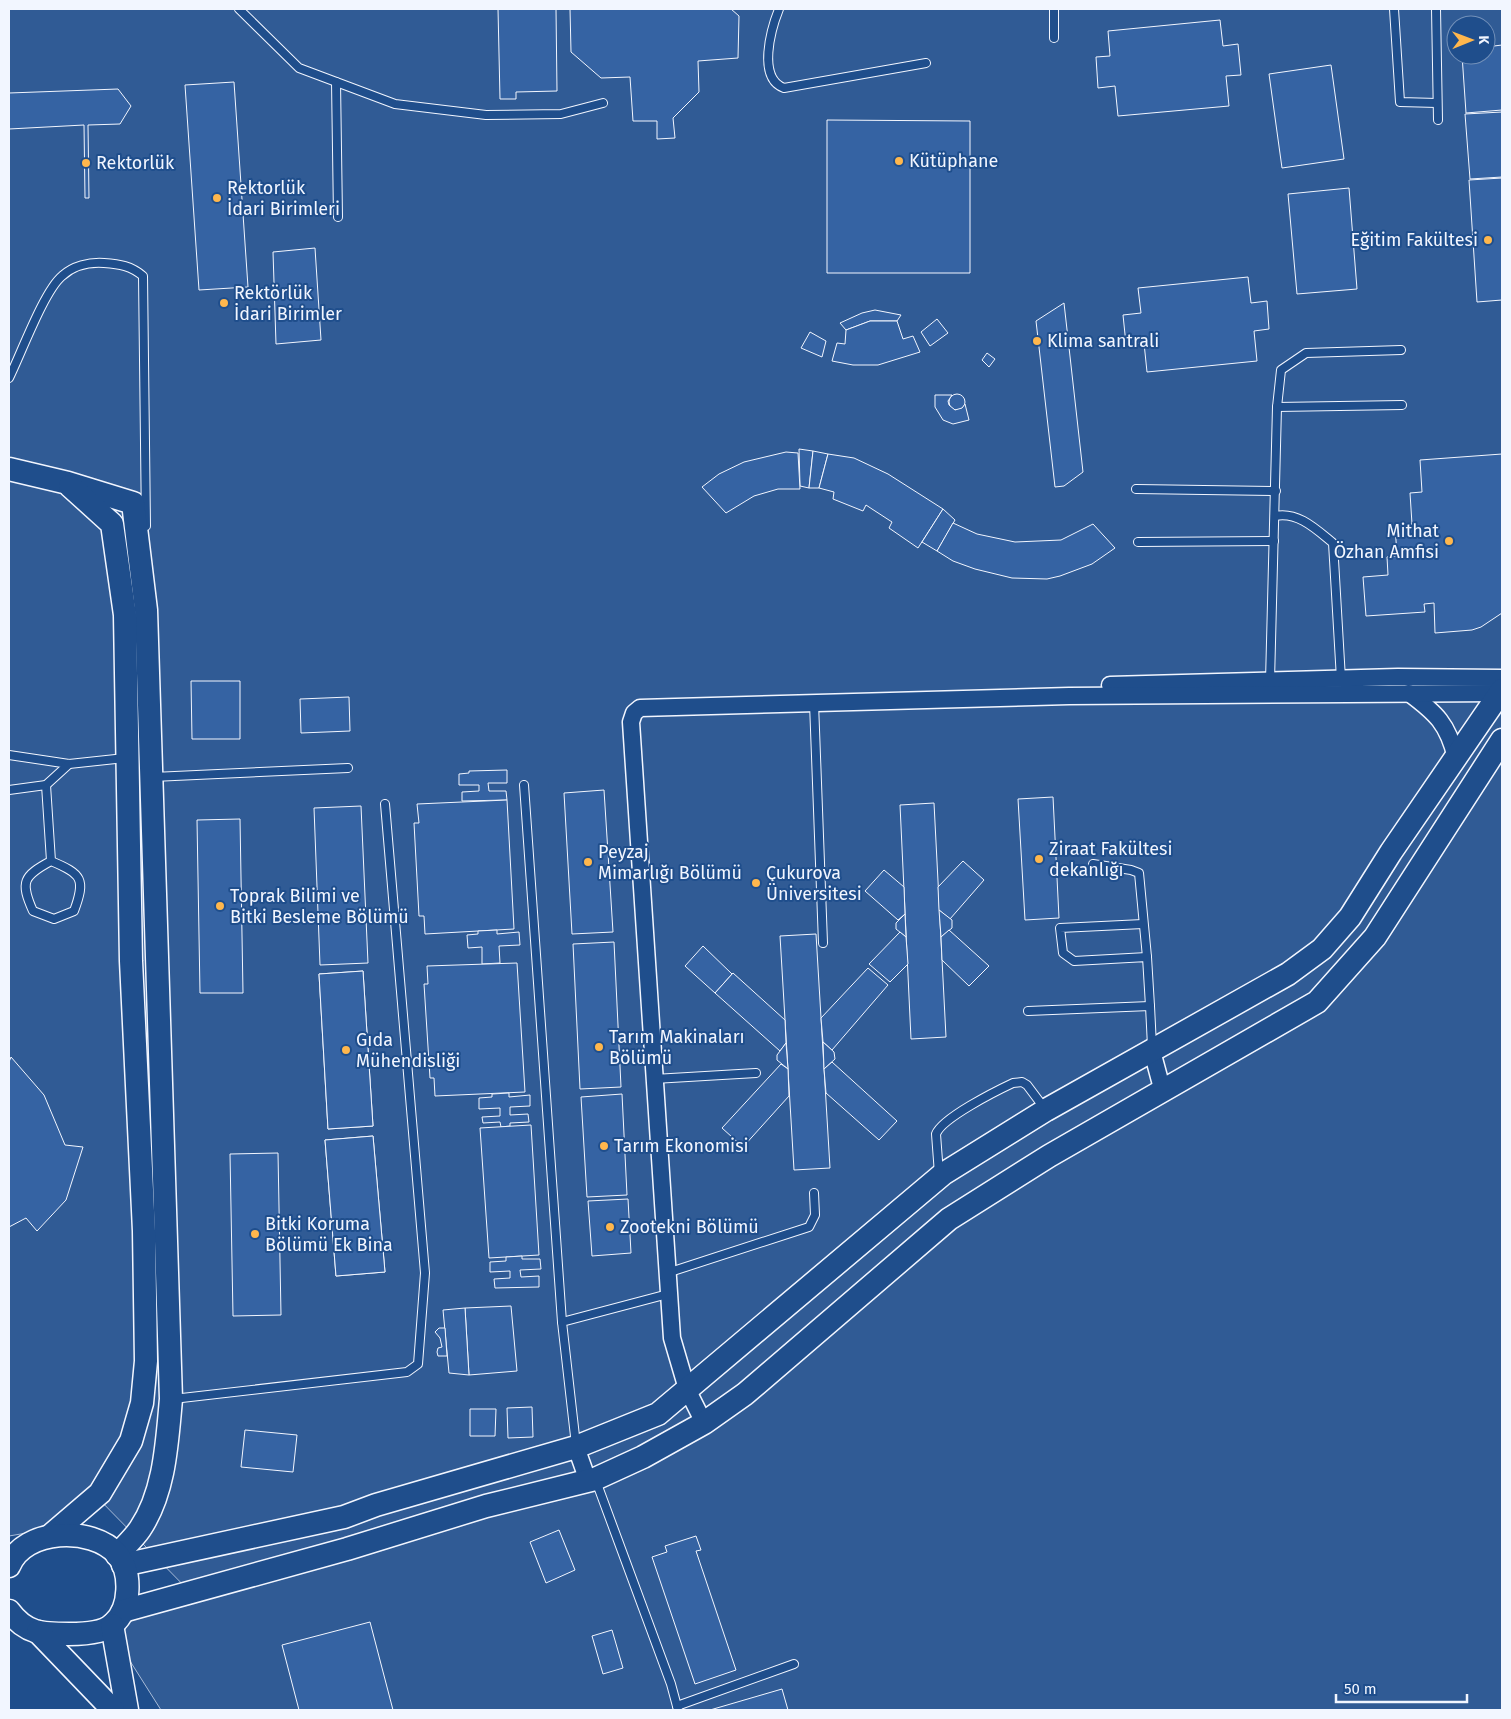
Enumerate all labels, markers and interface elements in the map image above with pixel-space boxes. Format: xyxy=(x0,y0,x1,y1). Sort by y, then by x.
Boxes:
north arrow xyxy=(1446,15,1496,65)
text: K xyxy=(1475,35,1492,45)
place label: Kütüphane xyxy=(909,150,998,172)
place label: Rektorlük xyxy=(96,152,175,174)
marker: Kütüphane xyxy=(893,155,905,167)
marker: Rektorlük xyxy=(80,157,92,169)
place label: Rektorlük İdari Birimleri xyxy=(227,177,340,220)
marker: Rektorlük İdari Birimleri xyxy=(211,192,223,204)
place label: Eğitim Fakültesi xyxy=(1351,229,1478,251)
marker: Eğitim Fakültesi xyxy=(1482,234,1494,246)
place label: Rektörlük İdari Birimler xyxy=(234,282,342,325)
marker: Rektörlük İdari Birimler xyxy=(218,297,230,309)
place label: Klima santrali xyxy=(1047,330,1159,352)
marker: Klima santrali xyxy=(1031,335,1043,347)
place label: Mithat Özhan Amfisi xyxy=(1334,520,1439,563)
marker: Mithat Özhan Amfisi xyxy=(1443,535,1455,547)
place label: Ziraat Fakültesi dekanlığı xyxy=(1049,838,1172,881)
place label: Peyzaj Mimarlığı Bölümü xyxy=(598,841,742,884)
marker: Ziraat Fakültesi dekanlığı xyxy=(1033,853,1045,865)
marker: Peyzaj Mimarlığı Bölümü xyxy=(582,856,594,868)
place label: Çukurova Üniversitesi xyxy=(766,862,862,905)
marker: Çukurova Üniversitesi xyxy=(750,877,762,889)
place label: Toprak Bilimi ve Bitki Besleme Bölümü xyxy=(230,885,409,928)
marker: Toprak Bilimi ve Bitki Besleme Bölümü xyxy=(214,900,226,912)
place label: Tarım Makinaları Bölümü xyxy=(609,1026,745,1069)
place label: Gıda Mühendisliği xyxy=(356,1029,460,1072)
marker: Tarım Makinaları Bölümü xyxy=(593,1041,605,1053)
marker: Gıda Mühendisliği xyxy=(340,1044,352,1056)
place label: Tarım Ekonomisi xyxy=(614,1135,749,1157)
marker: Tarım Ekonomisi xyxy=(598,1140,610,1152)
place label: Bitki Koruma Bölümü Ek Bina xyxy=(265,1213,393,1256)
place label: Zootekni Bölümü xyxy=(620,1216,759,1238)
marker: Zootekni Bölümü xyxy=(604,1221,616,1233)
marker: Bitki Koruma Bölümü Ek Bina xyxy=(249,1228,261,1240)
scale bar xyxy=(1336,1672,1467,1704)
text: 50 m xyxy=(1344,1680,1377,1698)

